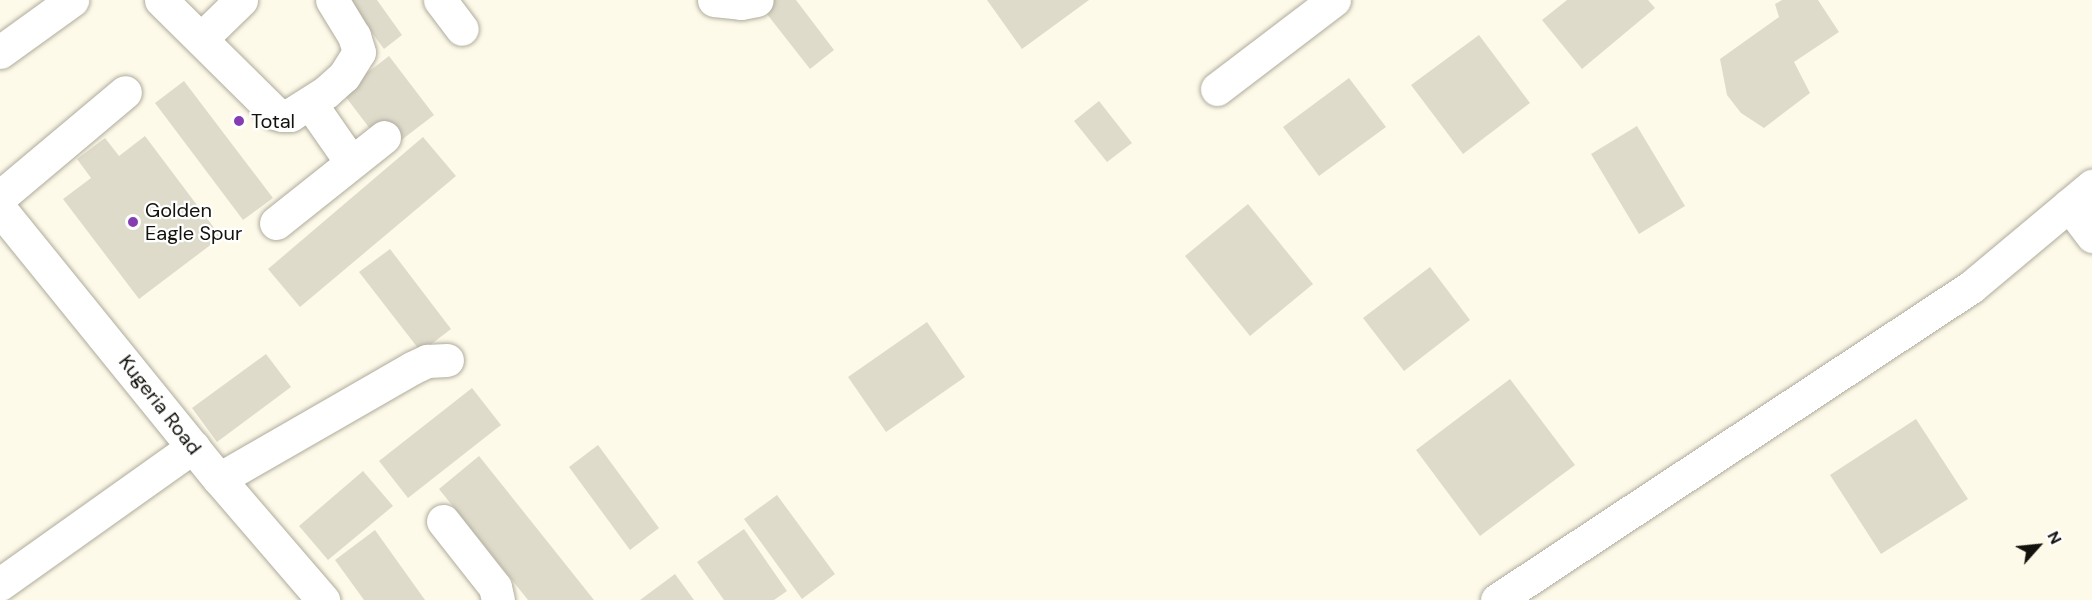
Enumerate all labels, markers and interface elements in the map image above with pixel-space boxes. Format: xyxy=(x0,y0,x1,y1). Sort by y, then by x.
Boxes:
place label: Total xyxy=(251,109,295,133)
marker: Total xyxy=(232,114,246,128)
place label: Golden Eagle Spur xyxy=(145,198,242,245)
marker: Golden Eagle Spur xyxy=(126,215,140,229)
street label: Kugeria Road xyxy=(114,350,206,460)
north arrow xyxy=(2008,516,2068,576)
text: N xyxy=(2042,528,2066,548)

